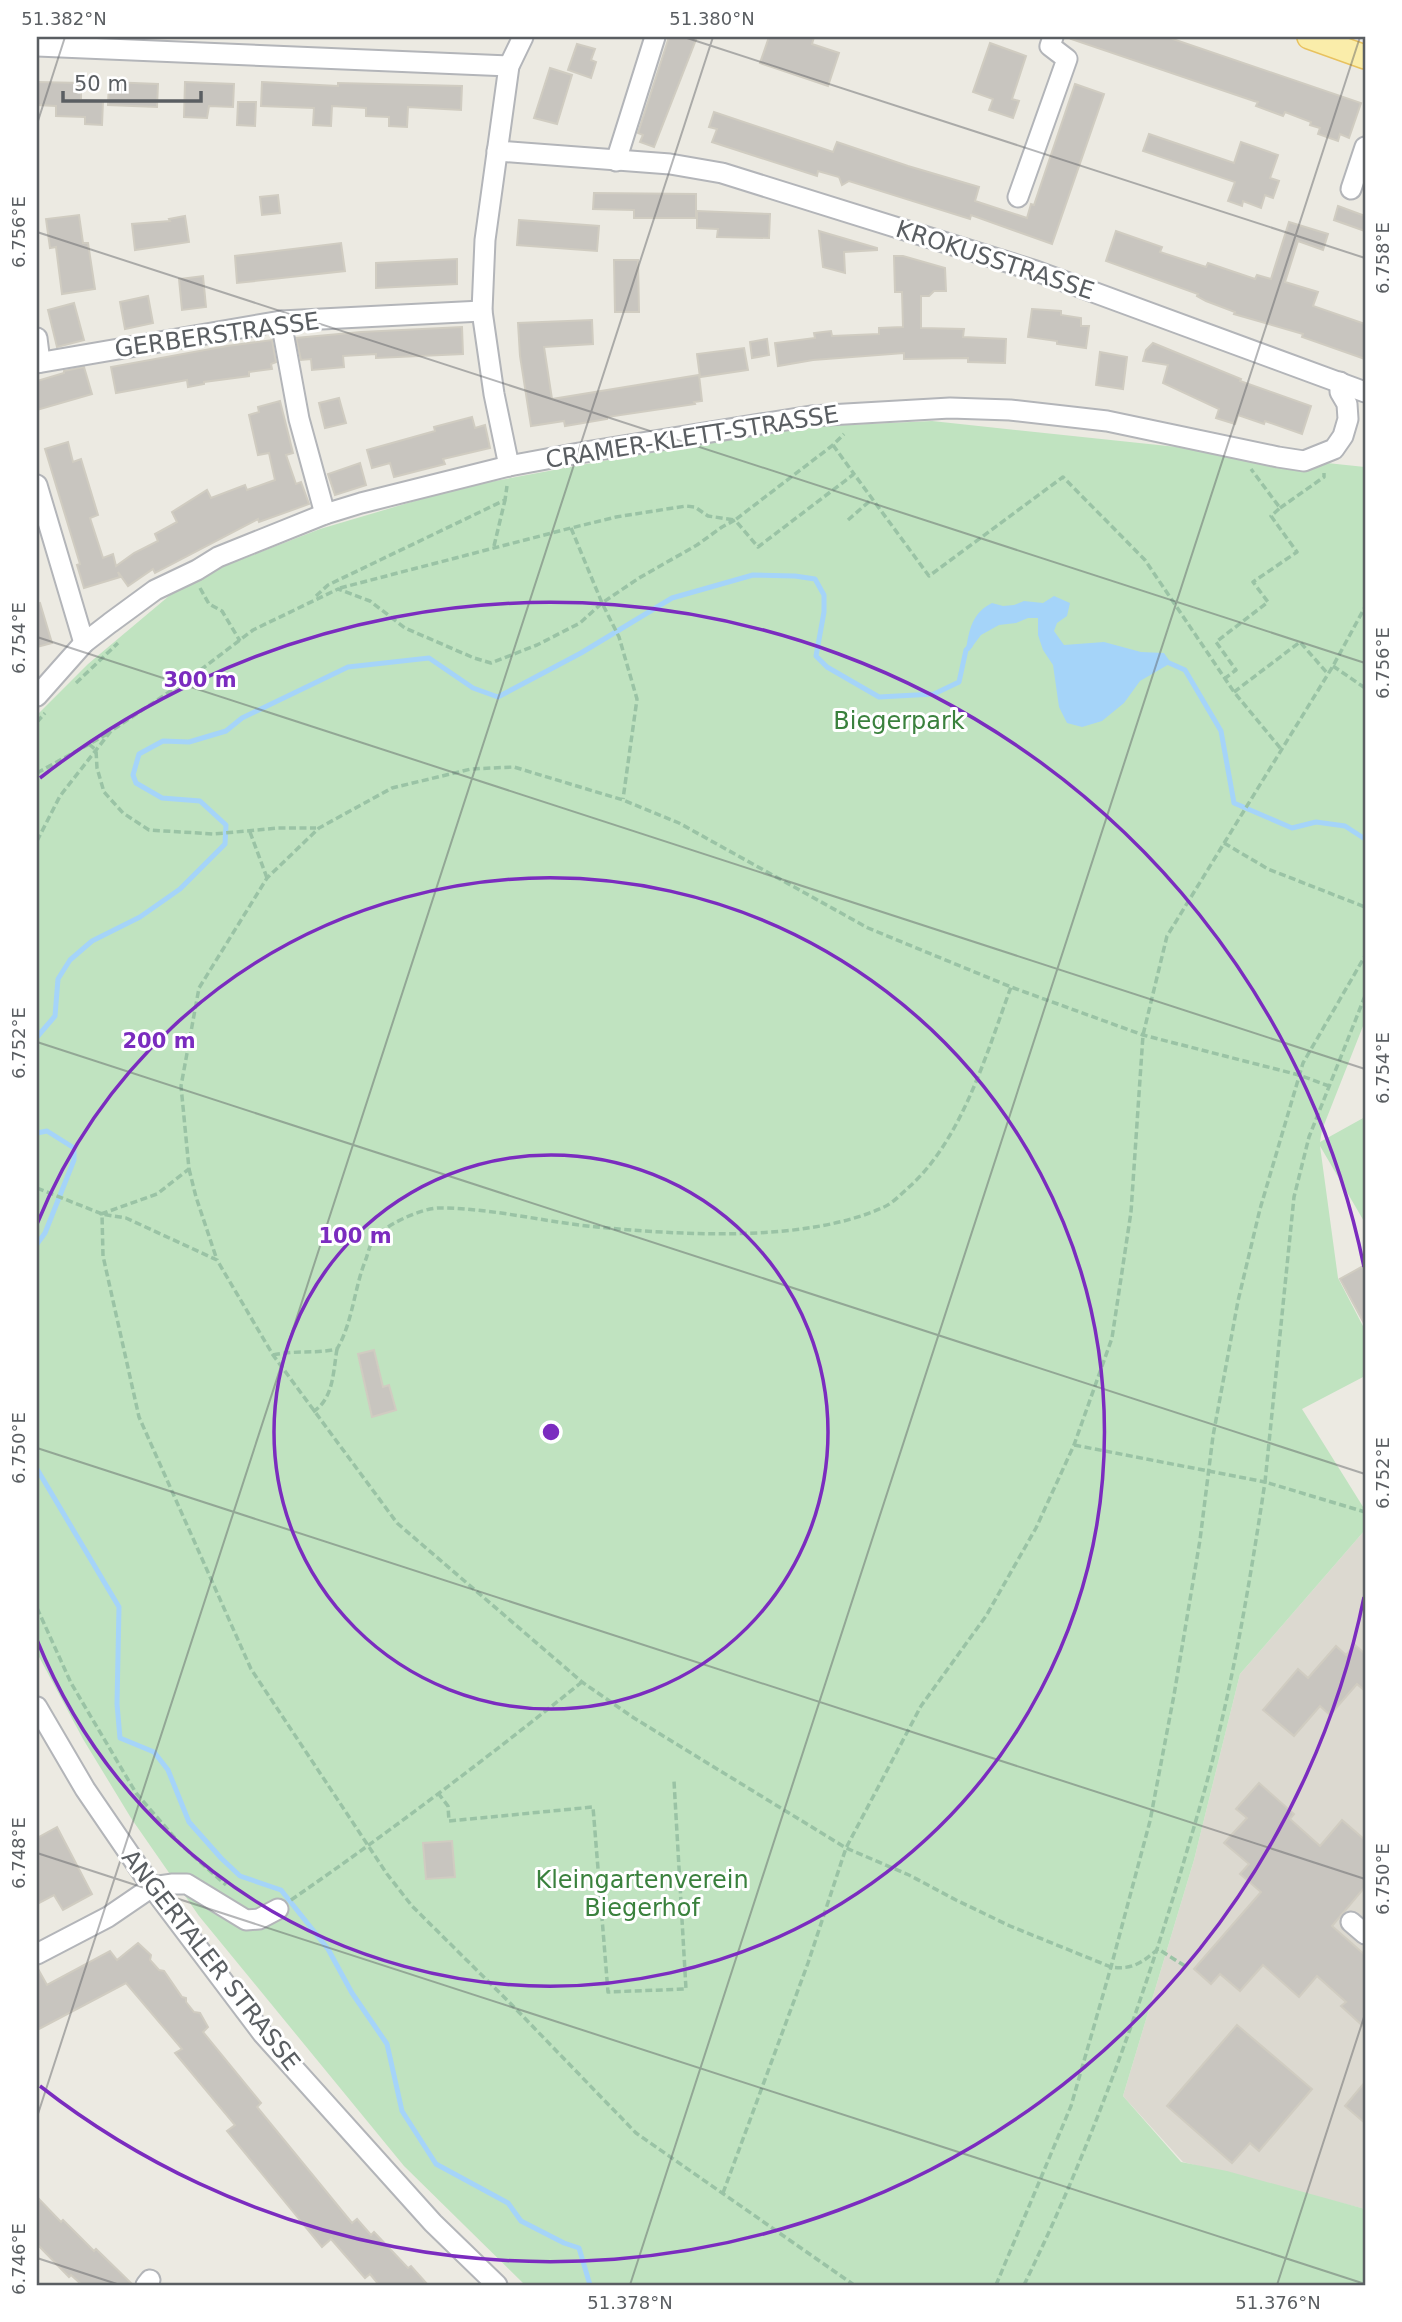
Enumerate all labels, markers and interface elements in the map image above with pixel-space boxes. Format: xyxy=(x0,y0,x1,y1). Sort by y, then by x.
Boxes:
text: 51.382°N xyxy=(21,8,107,29)
text: 51.380°N xyxy=(669,8,755,29)
scale bar xyxy=(63,60,201,104)
text: 50 m xyxy=(74,72,128,96)
text: 6.756°E xyxy=(8,196,29,268)
street label: KROKUSSTRASSE xyxy=(892,215,1098,305)
text: 6.758°E xyxy=(1372,222,1393,294)
street label: GERBERSTRASSE xyxy=(113,307,321,363)
street label: CRAMER-KLETT-STRASSE xyxy=(543,400,841,474)
text: 6.754°E xyxy=(8,602,29,674)
text: 6.756°E xyxy=(1372,627,1393,699)
text: 300 m xyxy=(163,668,237,692)
park label: Biegerpark xyxy=(833,707,965,735)
text: 6.752°E xyxy=(8,1007,29,1079)
text: 200 m xyxy=(122,1029,196,1053)
text: 6.754°E xyxy=(1372,1032,1393,1104)
text: 100 m xyxy=(318,1224,392,1248)
text: 6.750°E xyxy=(8,1412,29,1484)
centre of rings xyxy=(539,1420,563,1444)
text: 6.752°E xyxy=(1372,1437,1393,1509)
text: 6.748°E xyxy=(8,1817,29,1889)
text: 6.750°E xyxy=(1372,1843,1393,1915)
street label: ANGERTALER STRASSE xyxy=(116,1844,306,2076)
park label: Kleingartenverein Biegerhof xyxy=(535,1866,749,1922)
text: 6.746°E xyxy=(8,2223,29,2295)
text: 51.378°N xyxy=(587,2292,673,2313)
text: 51.376°N xyxy=(1235,2292,1321,2313)

